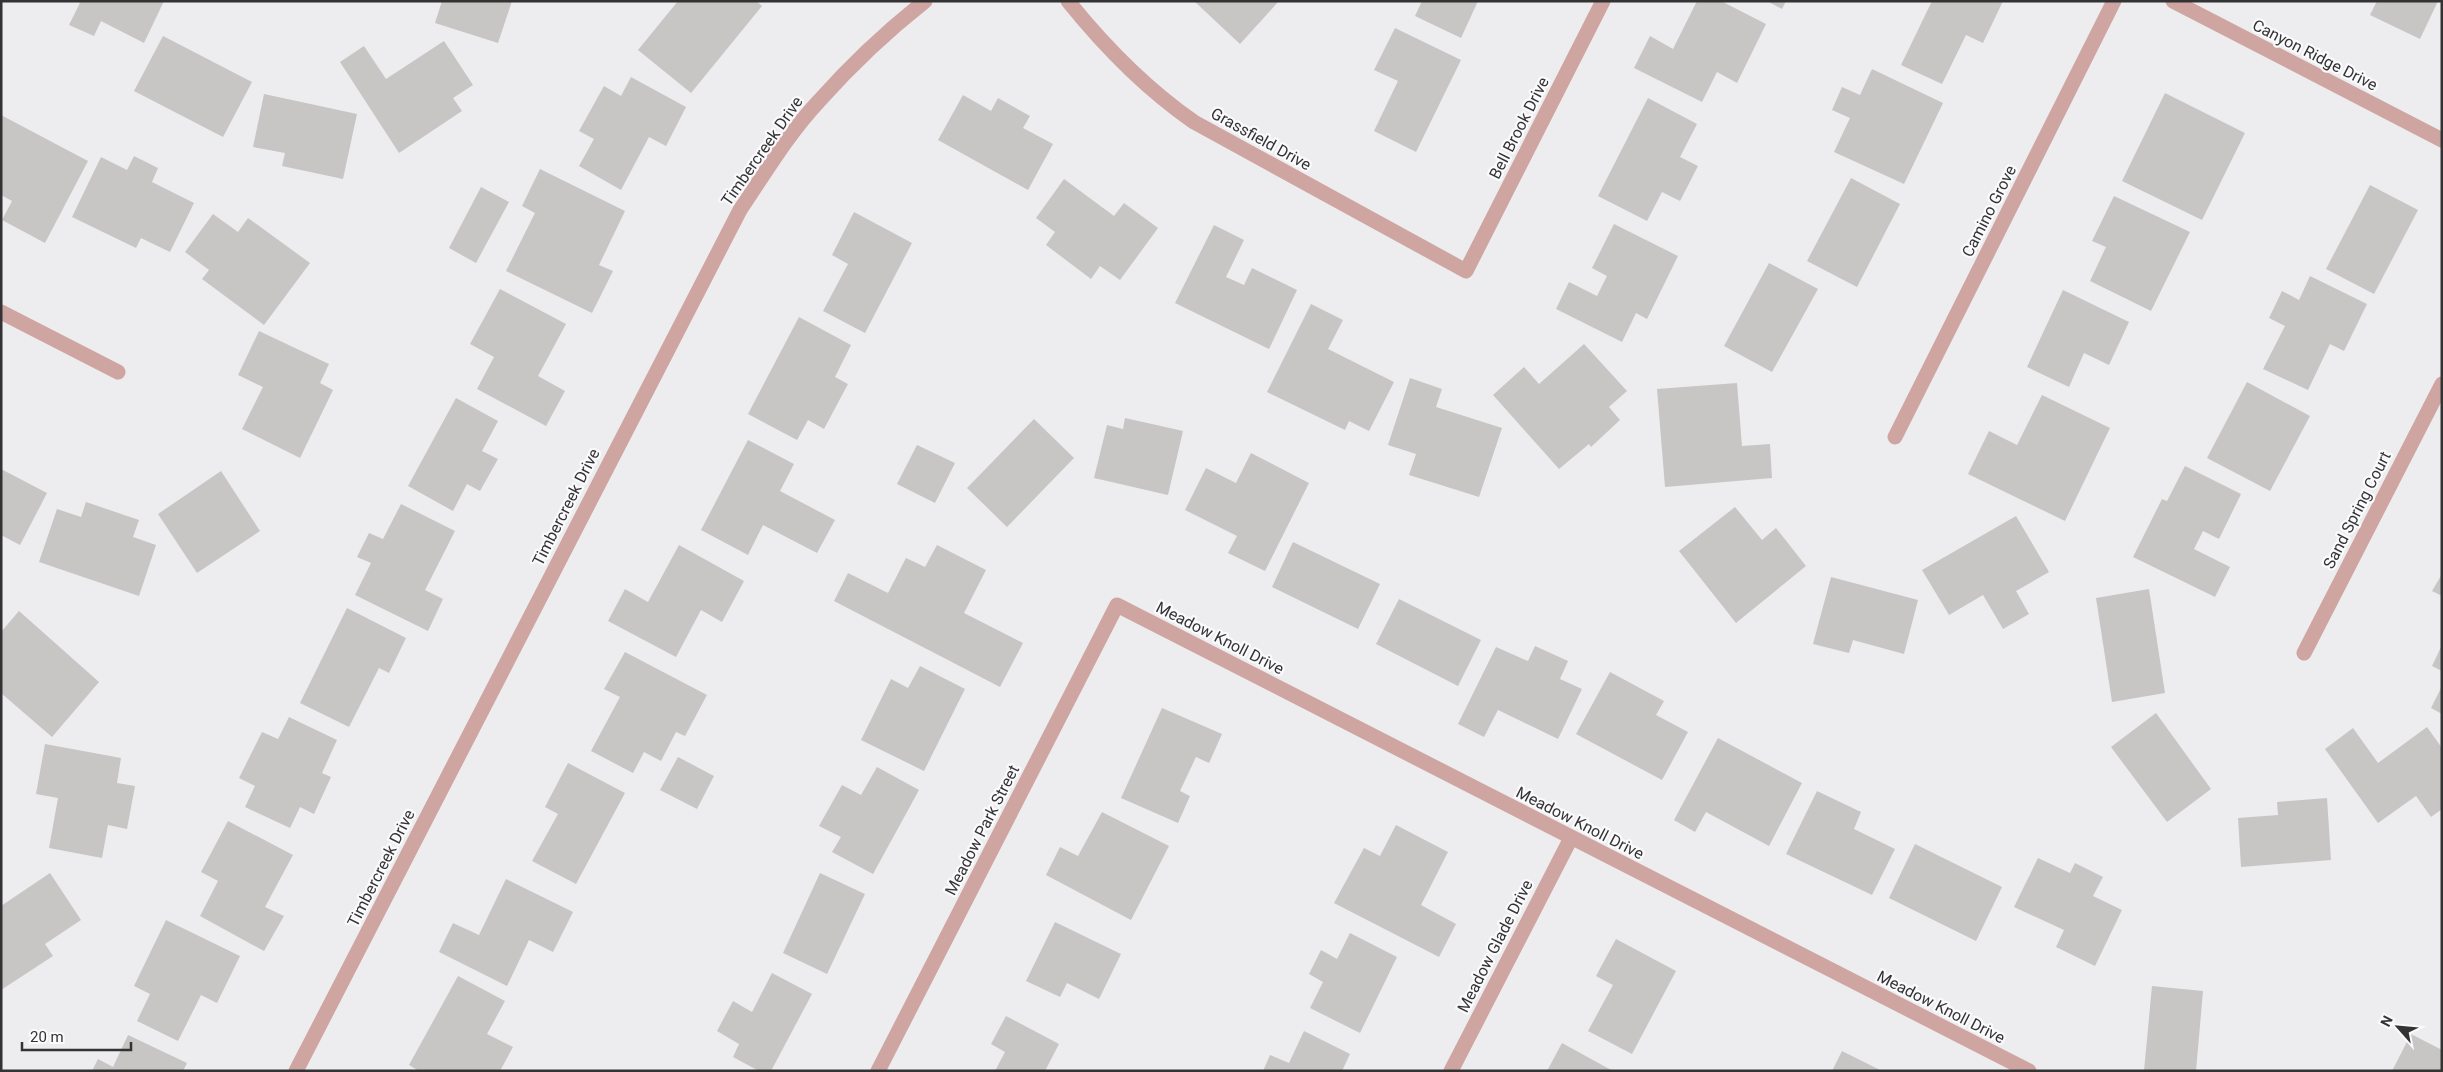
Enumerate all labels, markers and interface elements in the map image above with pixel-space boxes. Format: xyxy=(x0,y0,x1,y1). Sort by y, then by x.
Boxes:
street label: Canyon Ridge Drive xyxy=(2249,15,2381,95)
street label: Bell Brook Drive xyxy=(1485,74,1553,182)
street label: Timbercreek Drive xyxy=(717,93,807,209)
street label: Grassfield Drive xyxy=(1208,104,1314,174)
street label: Camino Grove xyxy=(1958,162,2020,260)
street label: Timbercreek Drive xyxy=(528,445,604,569)
street label: Sand Spring Court xyxy=(2319,448,2395,572)
street label: Meadow Knoll Drive xyxy=(1153,598,1287,678)
street label: Meadow Park Street xyxy=(941,762,1023,898)
street label: Meadow Knoll Drive xyxy=(1513,783,1647,863)
street label: Timbercreek Drive xyxy=(343,806,419,930)
street label: Meadow Glade Drive xyxy=(1453,877,1537,1015)
street label: Meadow Knoll Drive xyxy=(1874,967,2008,1047)
north arrow xyxy=(2373,1002,2423,1052)
text: N xyxy=(2377,1013,2396,1029)
scale bar xyxy=(22,1020,131,1052)
text: 20 m xyxy=(30,1028,64,1046)

